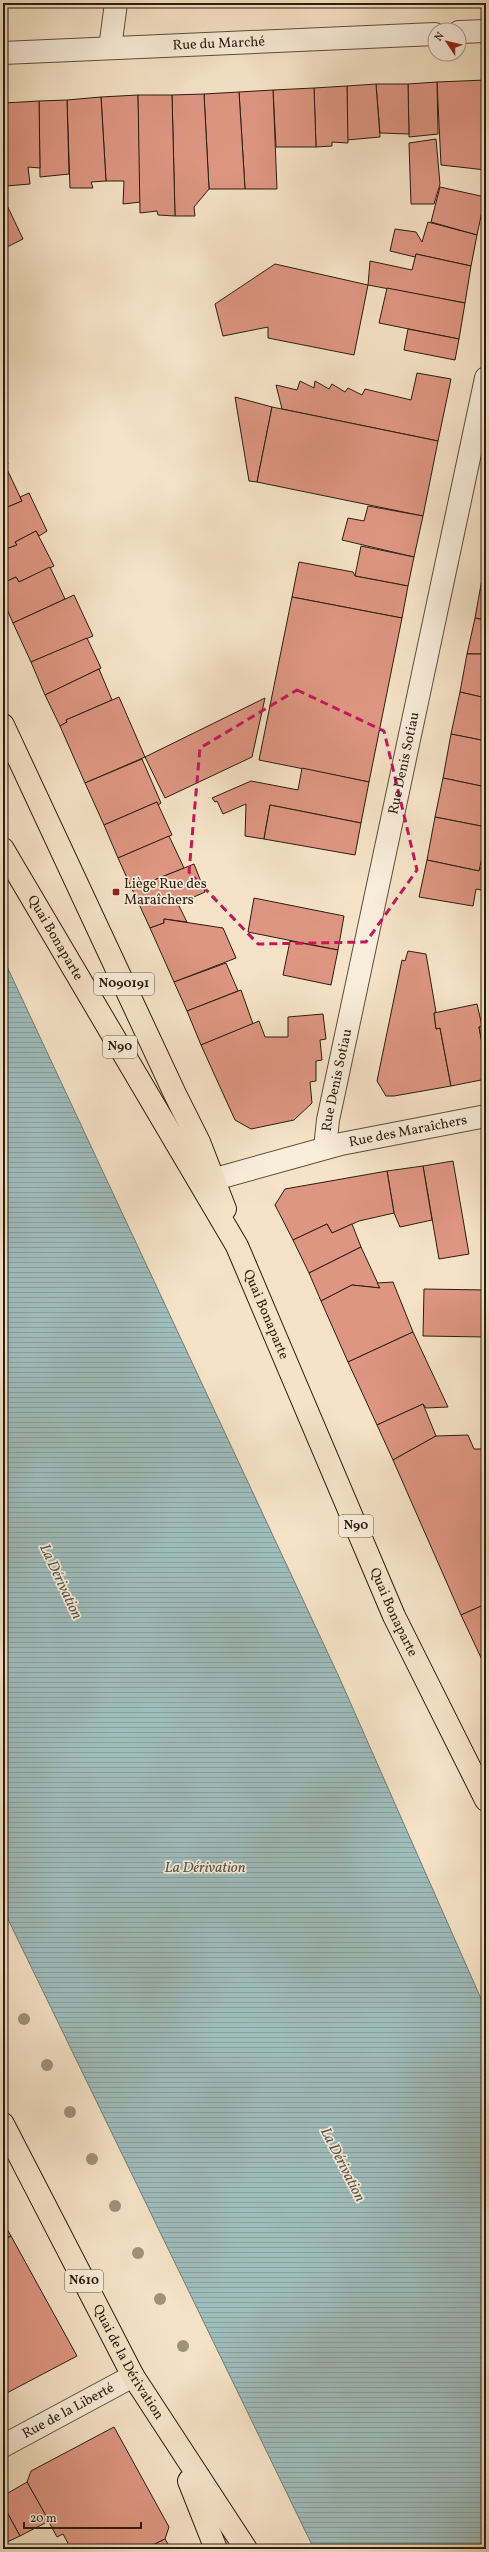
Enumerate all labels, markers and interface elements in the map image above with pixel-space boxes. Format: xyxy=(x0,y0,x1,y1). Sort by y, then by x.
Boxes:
north arrow xyxy=(427,22,467,62)
text: N xyxy=(432,30,448,45)
street label: Rue du Marché xyxy=(172,32,266,55)
street label: Rue Denis Sotiau xyxy=(384,710,424,816)
place label: Liège Rue des Maraîchers xyxy=(124,875,207,910)
marker: Liège Rue des Maraîchers xyxy=(111,887,121,897)
street label: Quai Bonaparte xyxy=(23,892,88,984)
road number: N090191 xyxy=(94,973,154,995)
street label: Rue Denis Sotiau xyxy=(317,1027,357,1132)
road number: N90 xyxy=(103,1036,137,1058)
street label: Rue des Maraîchers xyxy=(347,1110,469,1152)
street label: Quai Bonaparte xyxy=(238,1266,294,1363)
road number: N90 xyxy=(339,1515,373,1537)
water label: La Dérivation xyxy=(33,1541,87,1623)
street label: Quai Bonaparte xyxy=(365,1565,422,1660)
water label: La Dérivation xyxy=(165,1858,246,1879)
water label: La Dérivation xyxy=(314,2124,370,2206)
road number: N610 xyxy=(65,2270,103,2292)
street label: Quai de la Dérivation xyxy=(88,2301,168,2423)
street label: Rue de la Liberté xyxy=(19,2378,118,2443)
scale bar xyxy=(24,2504,141,2530)
text: 20 m xyxy=(30,2511,57,2527)

